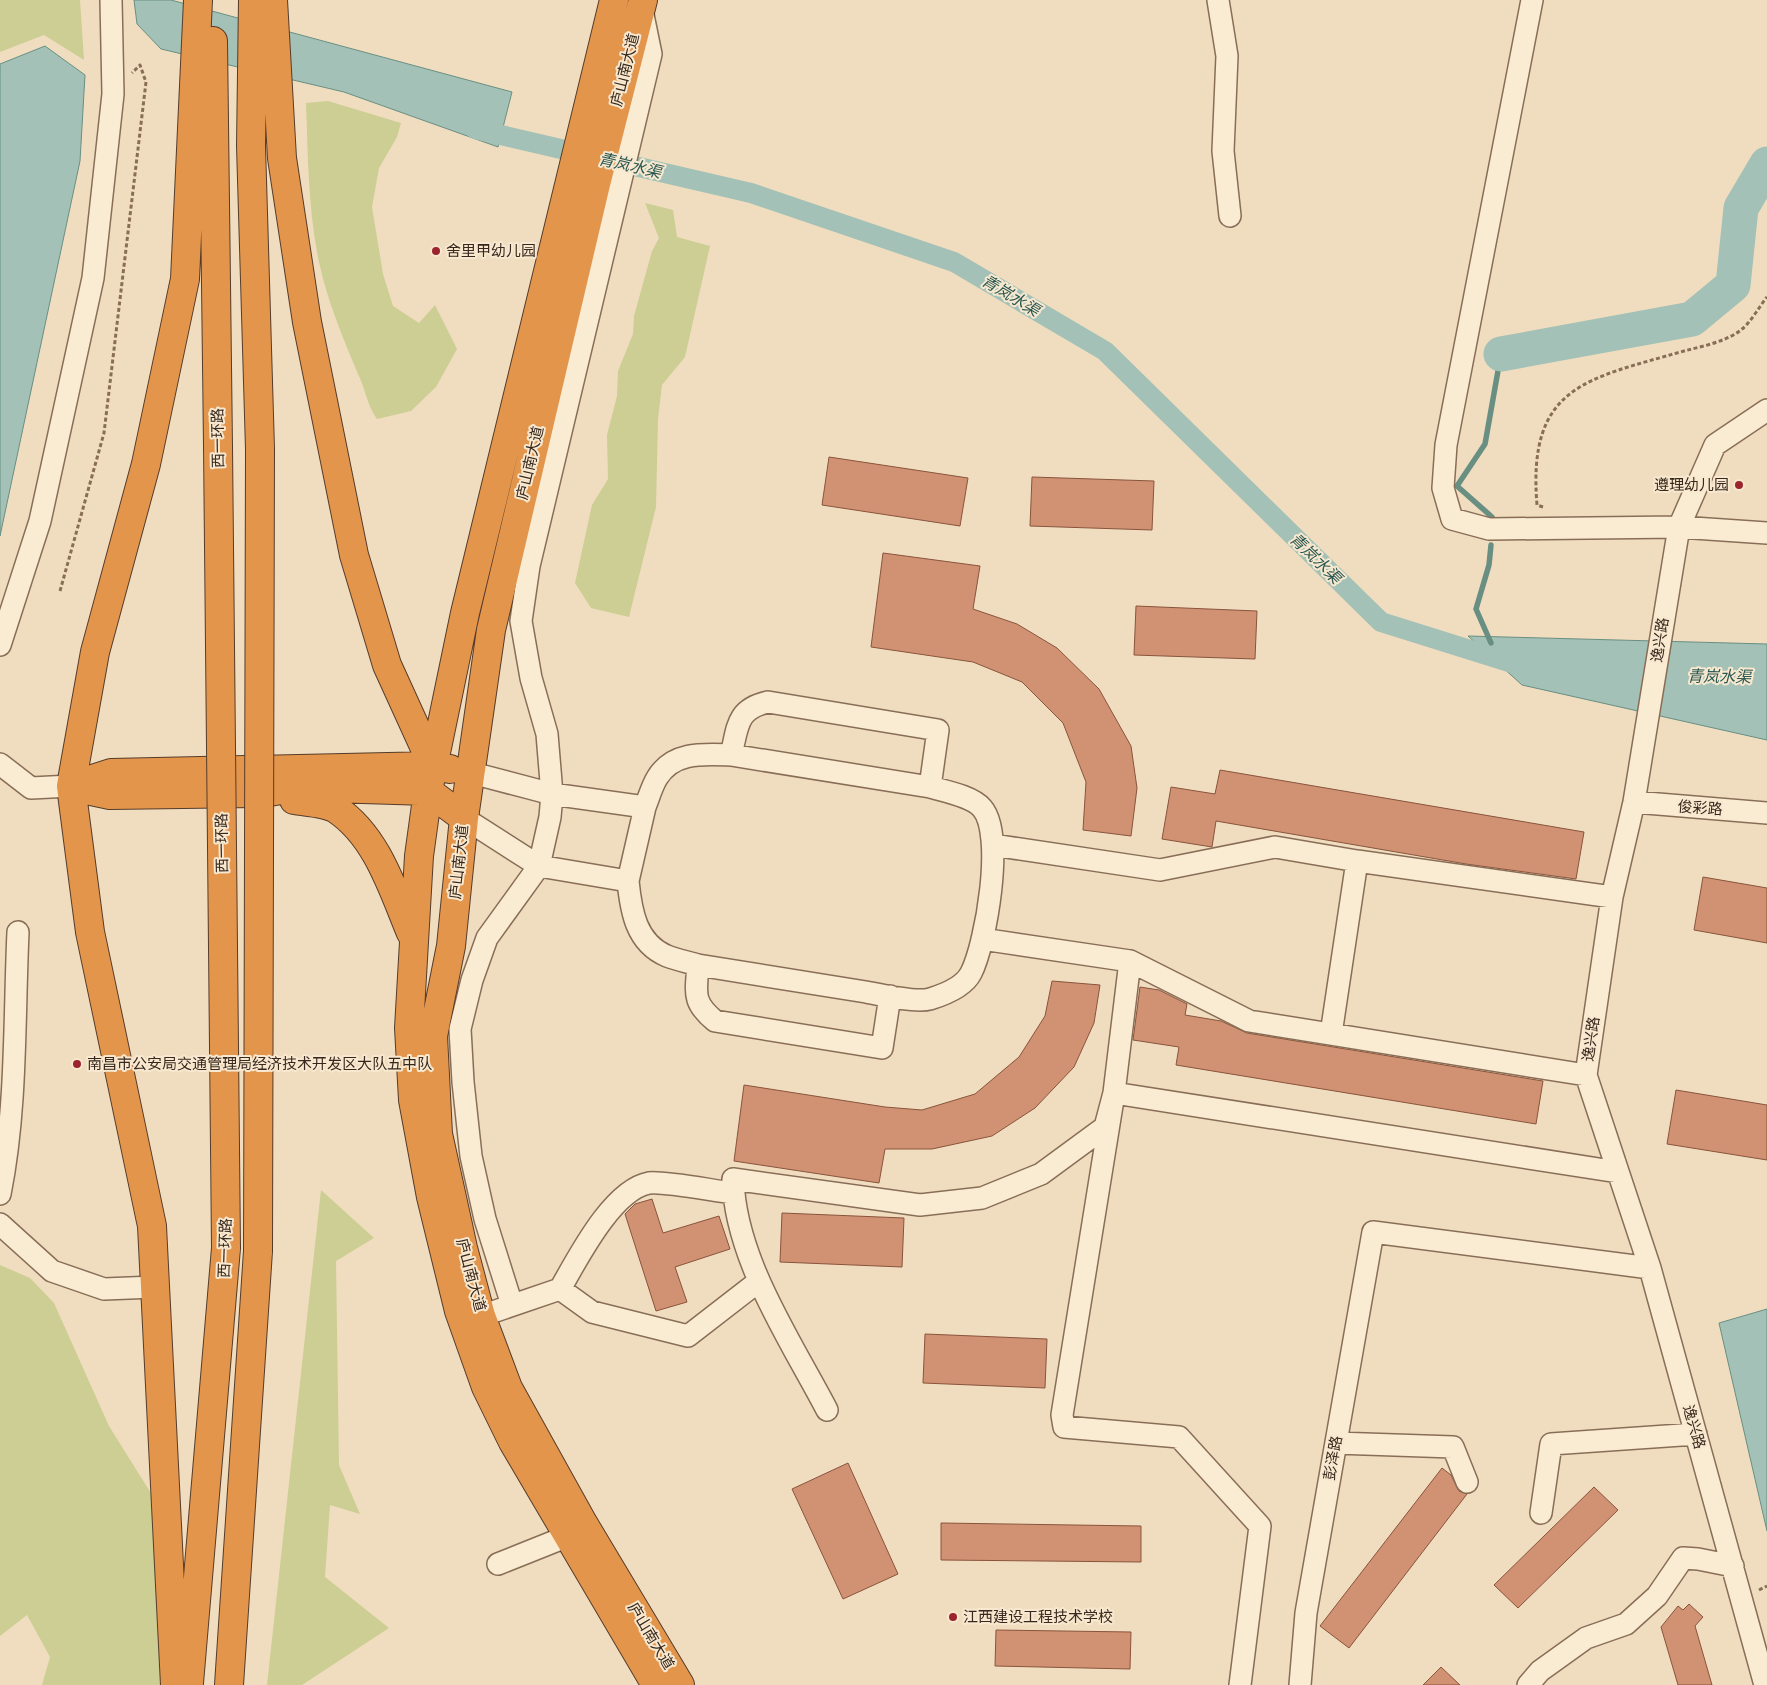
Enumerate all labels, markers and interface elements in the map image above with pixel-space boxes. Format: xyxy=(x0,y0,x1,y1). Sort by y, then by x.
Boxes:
street label: 庐山南大道 xyxy=(605,31,643,109)
water label: 青岚水渠 xyxy=(597,147,666,182)
place label: 舍里甲幼儿园 xyxy=(446,240,536,260)
marker: 舍里甲幼儿园 xyxy=(430,245,442,257)
water label: 青岚水渠 xyxy=(978,269,1046,321)
street label: 西一环路 xyxy=(206,408,228,468)
street label: 庐山南大道 xyxy=(511,424,547,502)
place label: 遵理幼儿园 xyxy=(1654,474,1729,494)
marker: 遵理幼儿园 xyxy=(1733,479,1745,491)
water label: 青岚水渠 xyxy=(1286,528,1348,589)
street label: 逸兴路 xyxy=(1646,616,1672,664)
water label: 青岚水渠 xyxy=(1687,664,1753,687)
street label: 俊彩路 xyxy=(1677,795,1723,819)
street label: 西一环路 xyxy=(210,813,232,873)
street label: 庐山南大道 xyxy=(444,824,472,900)
street label: 逸兴路 xyxy=(1577,1015,1603,1063)
place label: 南昌市公安局交通管理局经济技术开发区大队五中队 xyxy=(87,1053,432,1073)
marker: 南昌市公安局交通管理局经济技术开发区大队五中队 xyxy=(71,1058,83,1070)
street label: 西一环路 xyxy=(213,1218,235,1278)
street label: 庐山南大道 xyxy=(453,1236,491,1314)
street label: 逸兴路 xyxy=(1679,1402,1711,1451)
street label: 彭泽路 xyxy=(1318,1434,1346,1482)
street label: 庐山南大道 xyxy=(624,1598,680,1673)
place label: 江西建设工程技术学校 xyxy=(963,1606,1113,1626)
marker: 江西建设工程技术学校 xyxy=(947,1611,959,1623)

